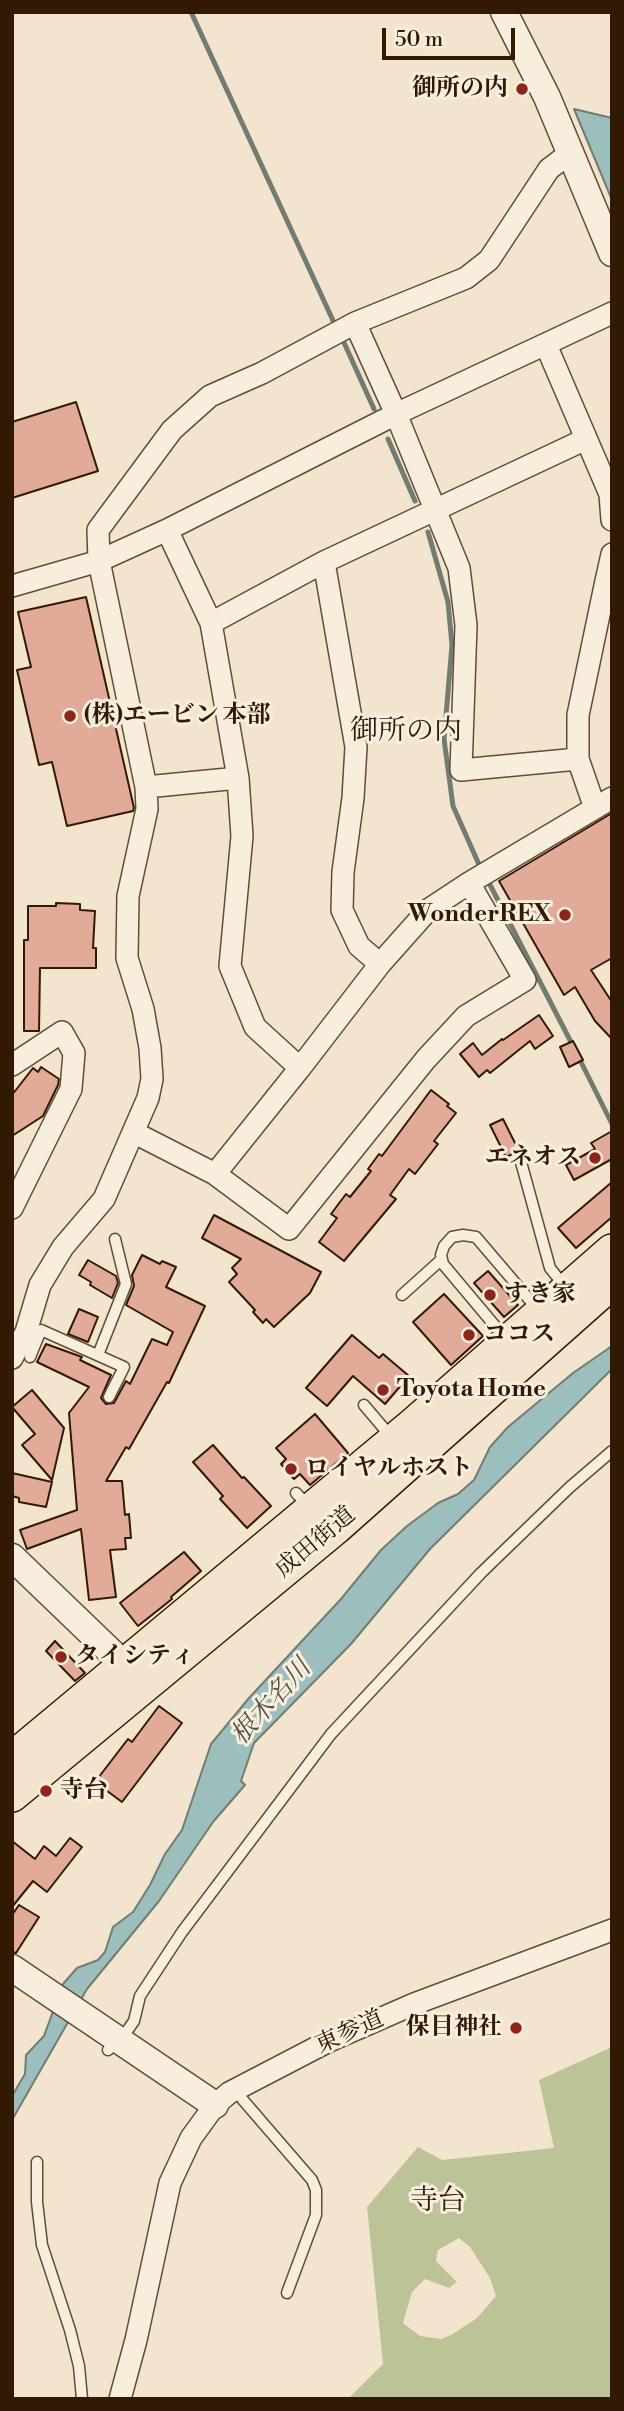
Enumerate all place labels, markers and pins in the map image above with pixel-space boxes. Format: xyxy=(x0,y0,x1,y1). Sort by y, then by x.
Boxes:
place label: 御所の内 xyxy=(412,75,508,103)
marker: 御所の内 xyxy=(514,81,530,97)
place label: (株)エービン 本部 xyxy=(84,702,271,730)
marker: (株)エービン 本部 xyxy=(62,708,78,724)
place label: WonderREX xyxy=(408,901,551,929)
marker: WonderREX xyxy=(557,907,573,923)
place label: エネオス xyxy=(485,1144,581,1172)
marker: エネオス xyxy=(587,1150,603,1166)
place label: すき家 xyxy=(504,1281,576,1309)
marker: すき家 xyxy=(482,1287,498,1303)
place label: ココス xyxy=(483,1321,555,1349)
marker: ココス xyxy=(461,1327,477,1343)
place label: Toyota Home xyxy=(397,1376,546,1404)
marker: Toyota Home xyxy=(375,1382,391,1398)
place label: ロイヤルホスト xyxy=(305,1455,473,1483)
marker: ロイヤルホスト xyxy=(283,1461,299,1477)
place label: タイシティ xyxy=(75,1643,195,1671)
marker: タイシティ xyxy=(53,1649,69,1665)
place label: 寺台 xyxy=(60,1777,108,1805)
marker: 寺台 xyxy=(38,1783,54,1799)
place label: 保目神社 xyxy=(406,2014,502,2042)
marker: 保目神社 xyxy=(508,2020,524,2036)

